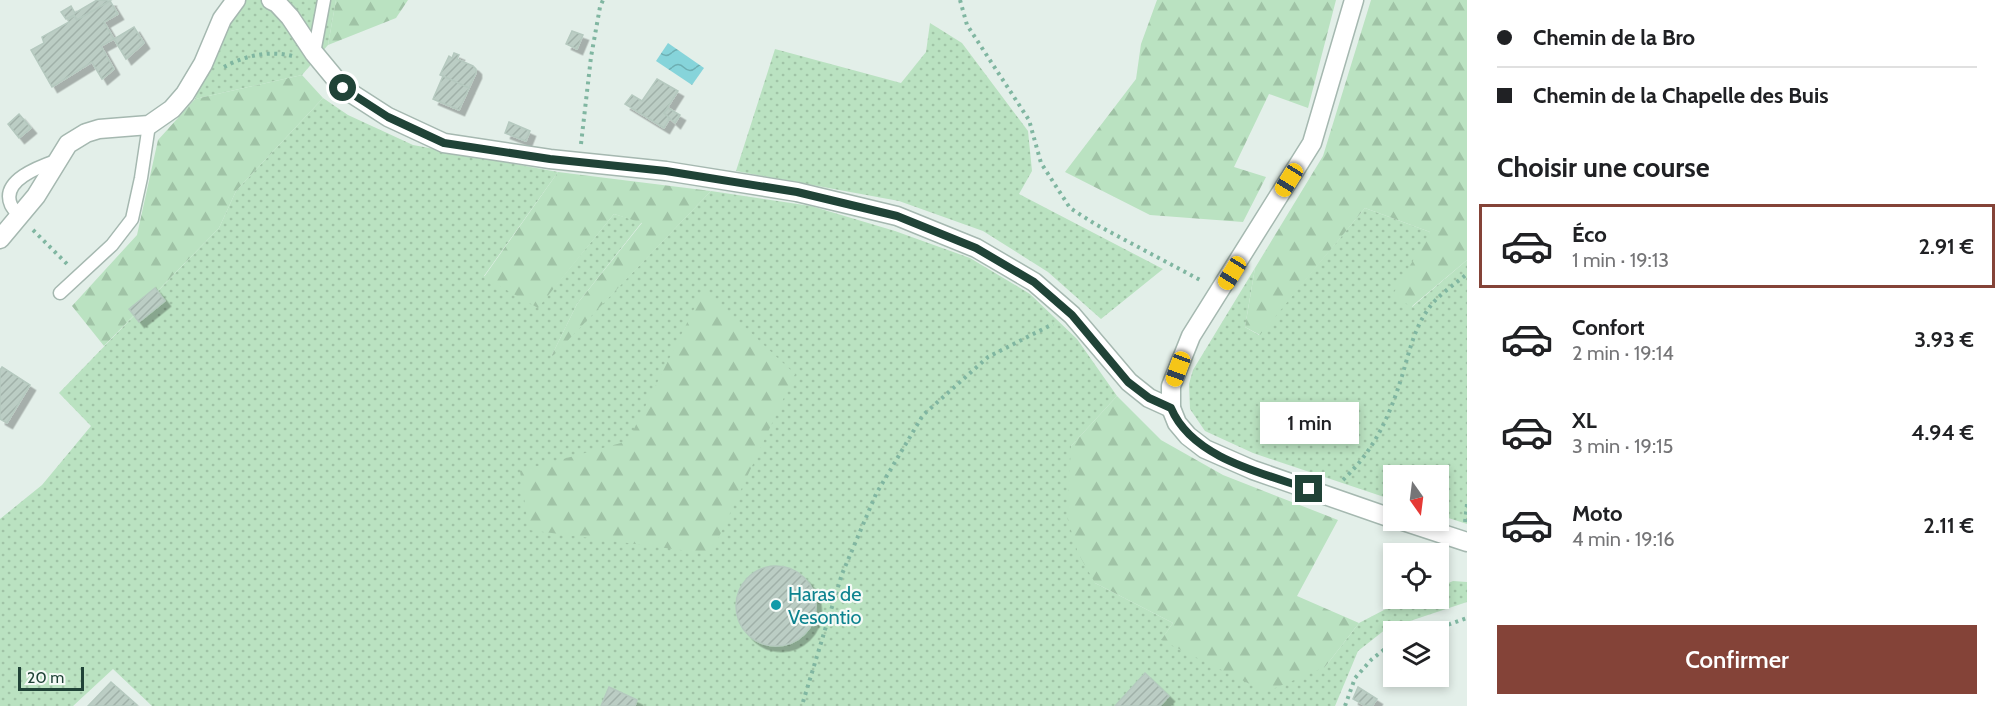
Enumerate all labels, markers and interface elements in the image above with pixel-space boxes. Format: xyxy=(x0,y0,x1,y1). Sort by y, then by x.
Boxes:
text: Chemin de la Bro xyxy=(1533,24,1695,51)
route start xyxy=(329,74,356,101)
text: Chemin de la Chapelle des Buis xyxy=(1533,82,1829,109)
text: Choisir une course xyxy=(1497,151,1710,184)
car xyxy=(1272,160,1306,200)
icon: car xyxy=(1500,219,1554,273)
text: Éco xyxy=(1572,221,1607,248)
text: 2.91 € xyxy=(1919,233,1974,260)
text: 1 min · 19:13 xyxy=(1572,248,1669,272)
car xyxy=(1215,253,1249,293)
icon: car xyxy=(1500,312,1554,366)
text: Confort xyxy=(1572,314,1645,341)
text: 3.93 € xyxy=(1914,326,1974,353)
text: 2 min · 19:14 xyxy=(1572,341,1674,365)
car xyxy=(1163,349,1193,389)
callout: 1 min xyxy=(1260,402,1358,444)
icon: car xyxy=(1500,405,1554,459)
text: XL xyxy=(1572,407,1597,434)
text: 1 min xyxy=(1287,411,1332,435)
text: 4.94 € xyxy=(1911,419,1974,446)
text: 3 min · 19:15 xyxy=(1572,434,1673,458)
north arrow xyxy=(1383,465,1449,531)
map controls xyxy=(1383,465,1449,687)
route end xyxy=(1295,475,1322,502)
icon: car xyxy=(1500,498,1554,552)
text: Moto xyxy=(1572,500,1623,527)
text: 2.11 € xyxy=(1923,512,1974,539)
text: 4 min · 19:16 xyxy=(1572,527,1675,551)
button: locate xyxy=(1383,543,1449,609)
place label: Haras de Vesontio xyxy=(788,582,862,629)
marker: Haras de Vesontio xyxy=(769,598,783,612)
button: layers xyxy=(1383,621,1449,687)
button: Confirmer xyxy=(1497,625,1977,694)
scale bar xyxy=(18,664,84,692)
text: 20 m xyxy=(27,668,64,687)

